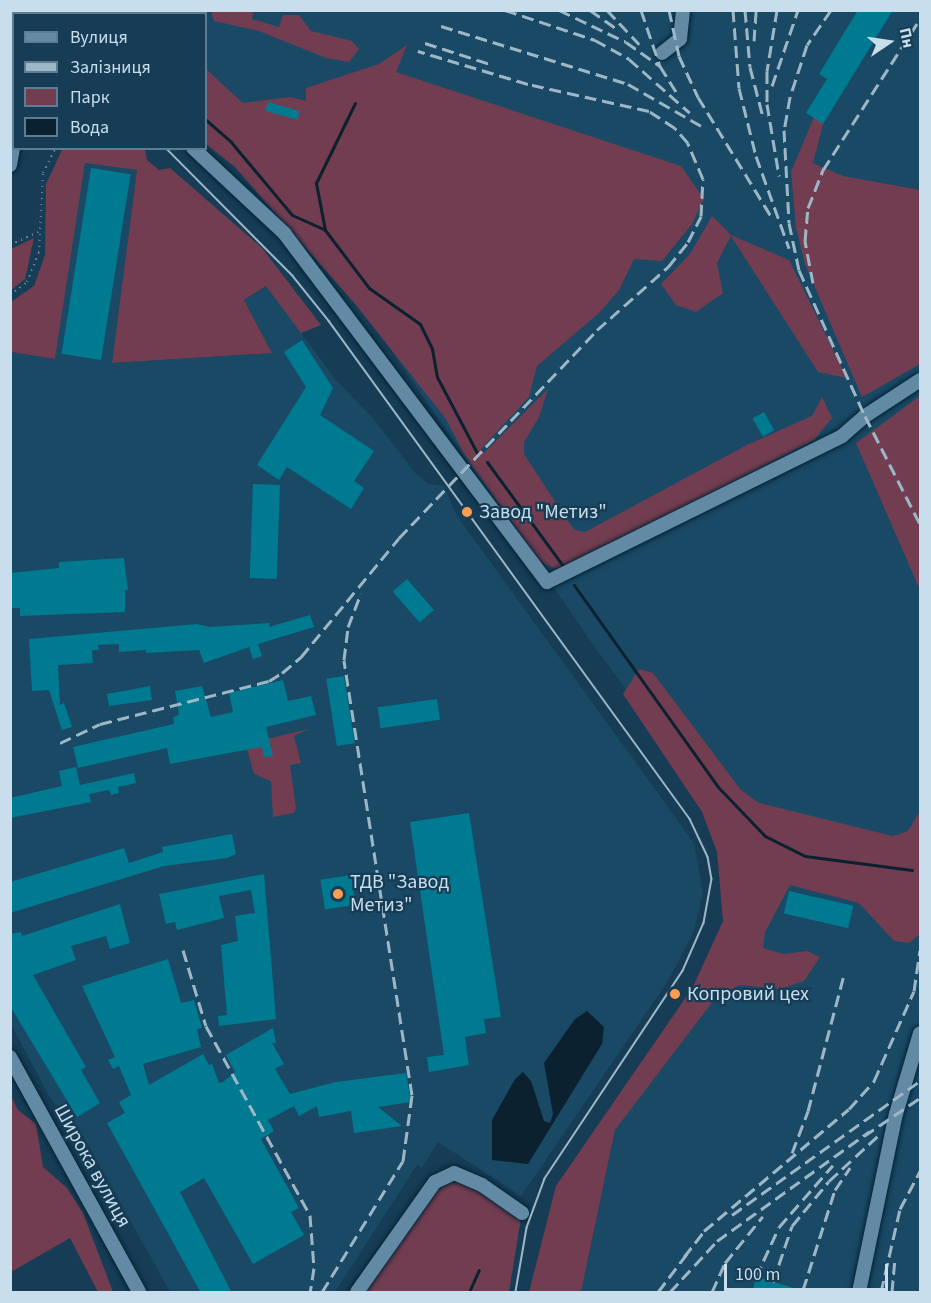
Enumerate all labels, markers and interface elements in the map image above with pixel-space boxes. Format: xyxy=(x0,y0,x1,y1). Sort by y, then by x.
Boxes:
legend xyxy=(12,12,207,150)
north arrow xyxy=(859,12,919,72)
text: Вулиця xyxy=(70,25,128,50)
text: Пн xyxy=(894,26,919,50)
text: Залізниця xyxy=(70,55,151,80)
text: Парк xyxy=(70,85,110,110)
text: Вода xyxy=(70,115,109,140)
place label: Завод "Метиз" xyxy=(479,500,607,524)
marker: Завод "Метиз" xyxy=(460,505,474,519)
place label: ТДВ "Завод Метиз" xyxy=(350,870,449,917)
marker: ТДВ "Завод Метиз" xyxy=(331,887,345,901)
place label: Копровий цех xyxy=(687,982,809,1006)
marker: Копровий цех xyxy=(668,987,682,1001)
street label: Широка вулиця xyxy=(48,1100,136,1232)
scale bar xyxy=(727,1252,890,1290)
text: 100 m xyxy=(735,1262,780,1287)

